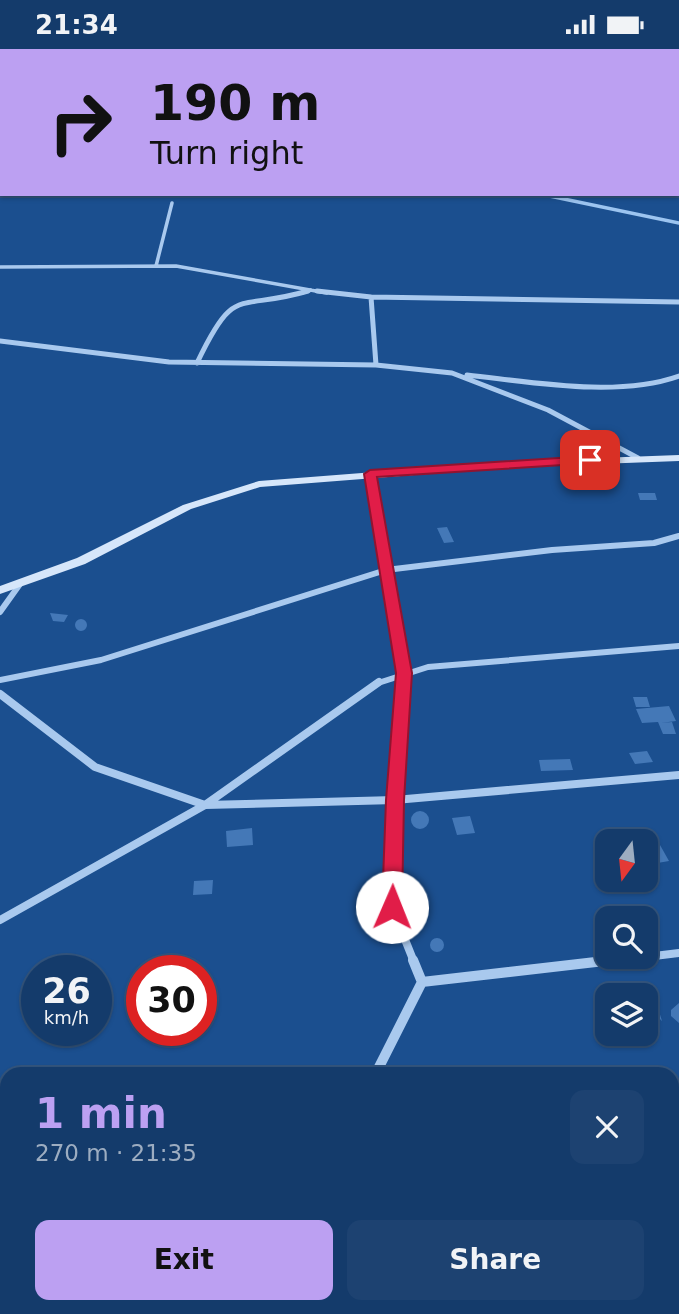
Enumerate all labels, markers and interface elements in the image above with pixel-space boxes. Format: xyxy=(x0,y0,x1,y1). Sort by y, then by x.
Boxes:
text: 21:34 xyxy=(35,10,118,40)
text: 190 m xyxy=(150,75,320,132)
icon: right xyxy=(35,77,126,168)
text: Turn right xyxy=(150,134,303,172)
pin xyxy=(560,430,620,490)
icon: arrive xyxy=(571,441,609,479)
north arrow xyxy=(595,829,658,893)
map controls xyxy=(595,829,658,1046)
position arrow xyxy=(355,870,429,944)
button: search xyxy=(595,906,658,969)
speed limit sign: 30 xyxy=(126,955,217,1046)
text: 26 xyxy=(42,971,91,1011)
button: layers xyxy=(595,983,658,1046)
text: km/h xyxy=(44,1007,89,1028)
text: 1 min xyxy=(35,1089,167,1138)
button: close xyxy=(570,1090,644,1164)
text: 270 m · 21:35 xyxy=(35,1140,197,1166)
button: Exit xyxy=(35,1220,333,1300)
button: Share xyxy=(347,1220,644,1300)

